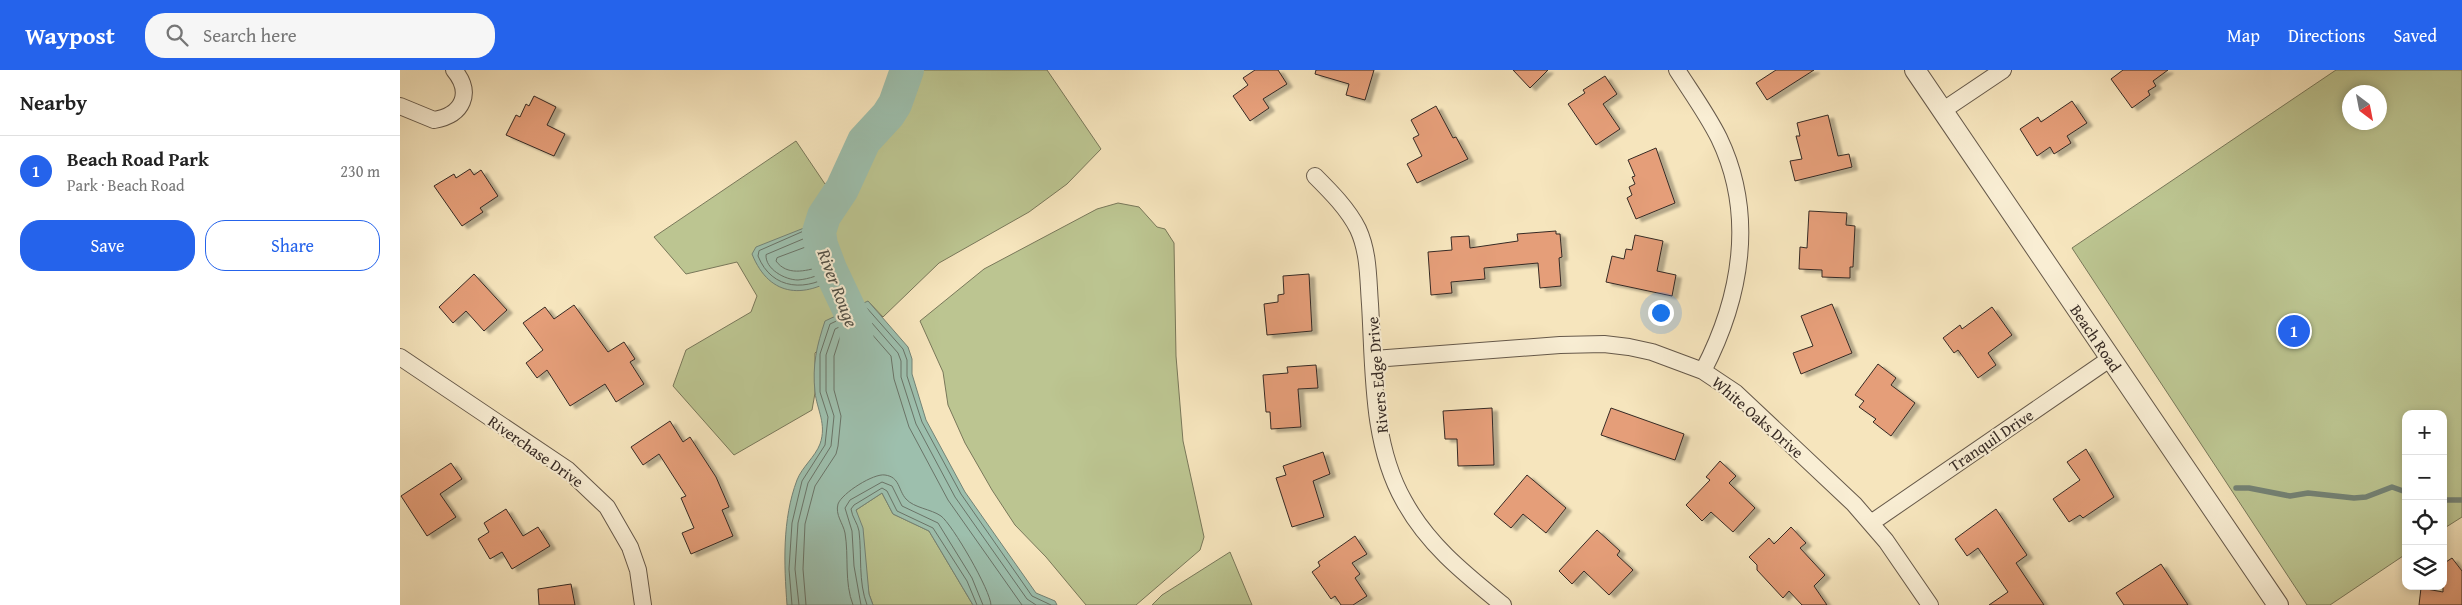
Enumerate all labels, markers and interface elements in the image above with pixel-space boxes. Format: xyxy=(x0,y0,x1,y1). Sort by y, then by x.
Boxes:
search box xyxy=(145,13,495,58)
text: Waypost xyxy=(25,18,115,53)
icon: search xyxy=(163,21,191,49)
text: Search here xyxy=(203,21,297,49)
text: Map xyxy=(2227,22,2260,49)
text: Directions xyxy=(2288,22,2365,49)
text: Saved xyxy=(2393,22,2437,49)
north arrow xyxy=(2342,85,2387,130)
text: Nearby xyxy=(20,87,87,118)
text: Beach Road Park xyxy=(67,145,209,173)
text: 1 xyxy=(32,159,40,183)
text: 230 m xyxy=(340,159,380,183)
text: Park · Beach Road xyxy=(67,173,185,197)
button: Save xyxy=(20,220,195,271)
button: Share xyxy=(205,220,380,271)
water label: River Rouge xyxy=(810,244,865,331)
street label: Beach Road xyxy=(2065,299,2128,377)
your location xyxy=(1648,300,1674,326)
pin: 1 xyxy=(2278,312,2310,350)
street label: Rivers Edge Drive xyxy=(1360,316,1394,434)
street label: White Oaks Drive xyxy=(1707,370,1809,464)
street label: Tranquil Drive xyxy=(1944,403,2038,477)
street label: Riverchase Drive xyxy=(483,409,589,493)
map controls xyxy=(2402,410,2447,590)
button: + xyxy=(2402,410,2447,455)
button: − xyxy=(2402,455,2447,500)
button: locate xyxy=(2402,500,2447,545)
button: layers xyxy=(2402,545,2447,590)

